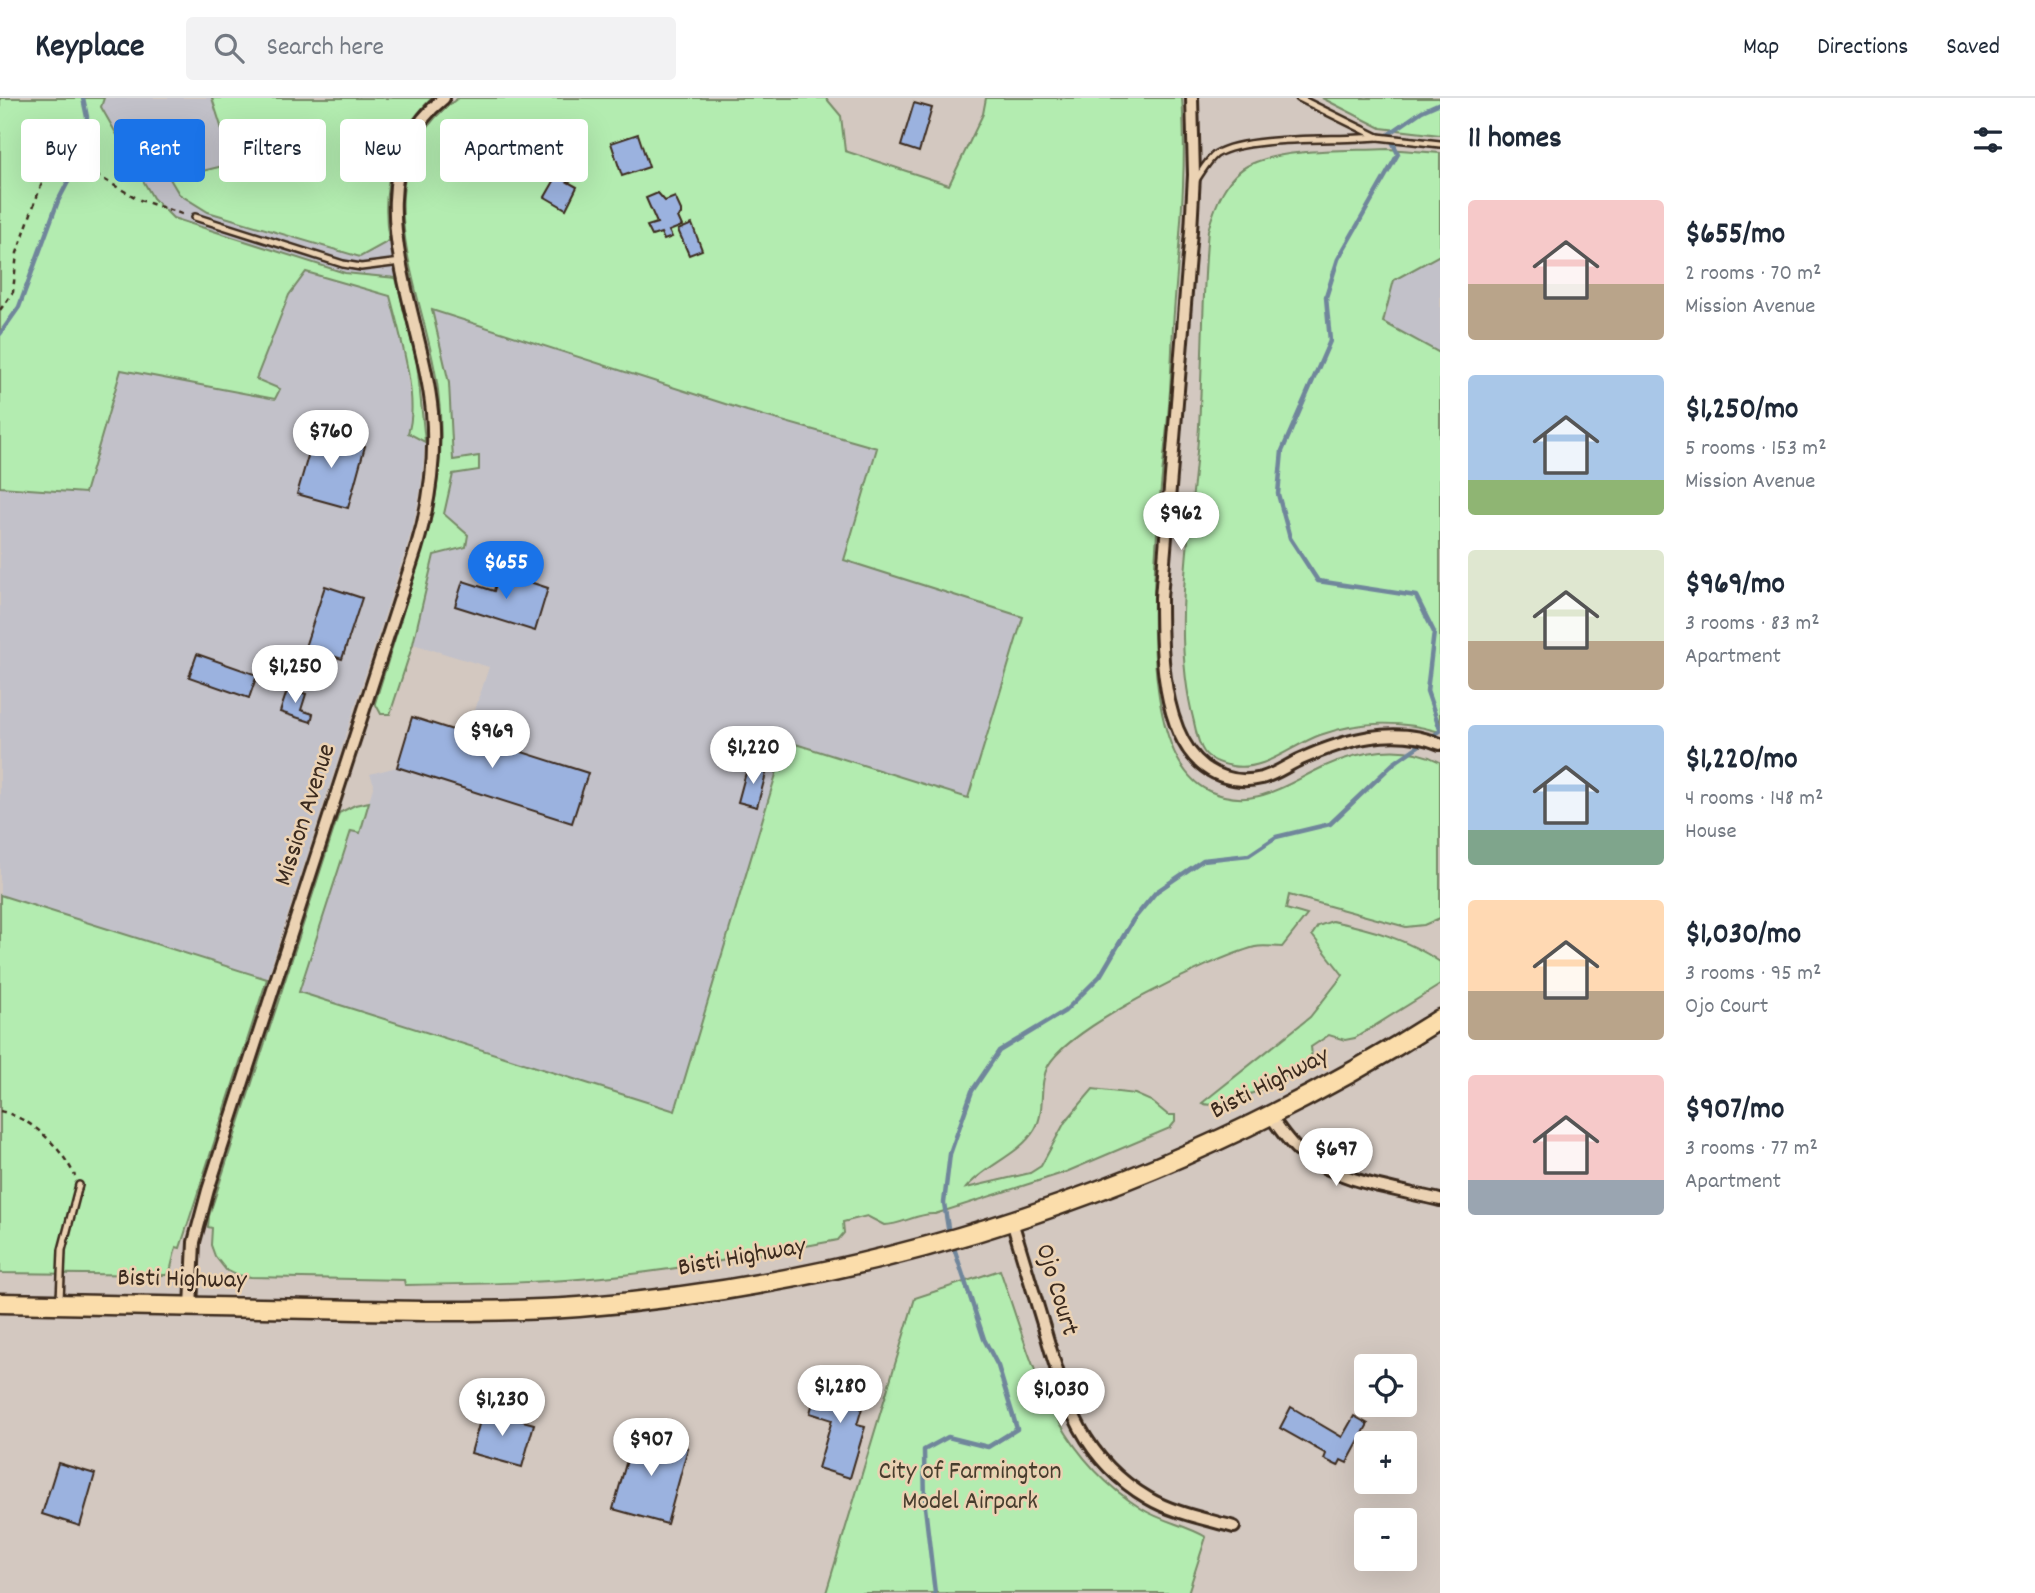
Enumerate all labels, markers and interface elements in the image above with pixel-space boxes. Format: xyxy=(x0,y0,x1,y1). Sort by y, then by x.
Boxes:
search box xyxy=(186,17,676,80)
text: Keyplace xyxy=(35,25,144,72)
icon: search xyxy=(210,29,248,67)
text: Search here xyxy=(266,30,384,67)
text: Map xyxy=(1743,31,1779,65)
text: Directions xyxy=(1817,31,1908,65)
text: Saved xyxy=(1946,31,2000,65)
chip: Buy xyxy=(21,119,100,182)
chip: Rent xyxy=(114,119,205,182)
chip: Filters xyxy=(219,119,326,182)
chip: New xyxy=(340,119,426,182)
chip: Apartment xyxy=(440,119,588,182)
text: 11 homes xyxy=(1468,119,1562,162)
icon: filters xyxy=(1969,121,2007,159)
text: $655/mo xyxy=(1685,215,1785,258)
icon: home xyxy=(1524,228,1608,312)
text: 2 rooms · 70 m² xyxy=(1685,258,1821,291)
text: Mission Avenue xyxy=(1685,291,1815,324)
text: $1,250/mo xyxy=(1685,390,1798,433)
icon: home xyxy=(1524,403,1608,487)
pin: $760 xyxy=(290,410,372,470)
text: $760 xyxy=(309,416,353,449)
text: 5 rooms · 153 m² xyxy=(1685,433,1827,466)
text: Mission Avenue xyxy=(1685,466,1815,499)
pin: $962 xyxy=(1140,492,1222,552)
text: $962 xyxy=(1159,498,1203,531)
pin: $655 xyxy=(465,542,547,601)
text: $655 xyxy=(484,547,528,580)
text: $969/mo xyxy=(1685,565,1785,608)
icon: home xyxy=(1524,578,1608,662)
text: 3 rooms · 83 m² xyxy=(1685,608,1820,641)
text: Apartment xyxy=(1685,641,1781,674)
pin: $1,250 xyxy=(238,646,352,705)
text: $1,250 xyxy=(268,651,322,684)
pin: $969 xyxy=(451,710,533,770)
text: $969 xyxy=(470,716,514,749)
pin: $1,220 xyxy=(696,726,810,786)
text: $1,220 xyxy=(726,732,780,765)
street label: Mission Avenue xyxy=(266,739,346,891)
text: $1,220/mo xyxy=(1685,740,1798,783)
icon: home xyxy=(1524,753,1608,837)
text: 4 rooms · 148 m² xyxy=(1685,783,1823,816)
text: House xyxy=(1685,816,1737,849)
text: $1,030/mo xyxy=(1685,915,1801,958)
icon: home xyxy=(1524,928,1608,1012)
text: 3 rooms · 95 m² xyxy=(1685,958,1821,991)
text: Ojo Court xyxy=(1685,991,1768,1024)
street label: Bisti Highway xyxy=(1204,1038,1336,1130)
text: $907/mo xyxy=(1685,1090,1784,1133)
icon: home xyxy=(1524,1103,1608,1187)
pin: $697 xyxy=(1295,1128,1377,1188)
text: 3 rooms · 77 m² xyxy=(1685,1133,1818,1166)
text: $697 xyxy=(1315,1134,1357,1167)
text: Apartment xyxy=(1685,1166,1781,1199)
street label: Bisti Highway xyxy=(675,1228,809,1287)
street label: Ojo Court xyxy=(1025,1240,1088,1341)
street label: Bisti Highway xyxy=(117,1260,247,1300)
map controls xyxy=(1354,1354,1417,1571)
button: locate xyxy=(1354,1354,1417,1417)
pin: $1,280 xyxy=(783,1366,897,1425)
pin: $1,030 xyxy=(1004,1368,1118,1428)
text: $1,280 xyxy=(814,1371,866,1404)
text: $1,030 xyxy=(1033,1374,1089,1407)
pin: $1,230 xyxy=(445,1378,559,1438)
text: $1,230 xyxy=(475,1384,529,1417)
pin: $907 xyxy=(610,1418,692,1478)
text: $907 xyxy=(629,1424,673,1457)
button: + xyxy=(1354,1431,1417,1494)
park label: City of Farmington Model Airpark xyxy=(879,1454,1062,1521)
button: − xyxy=(1354,1508,1417,1571)

